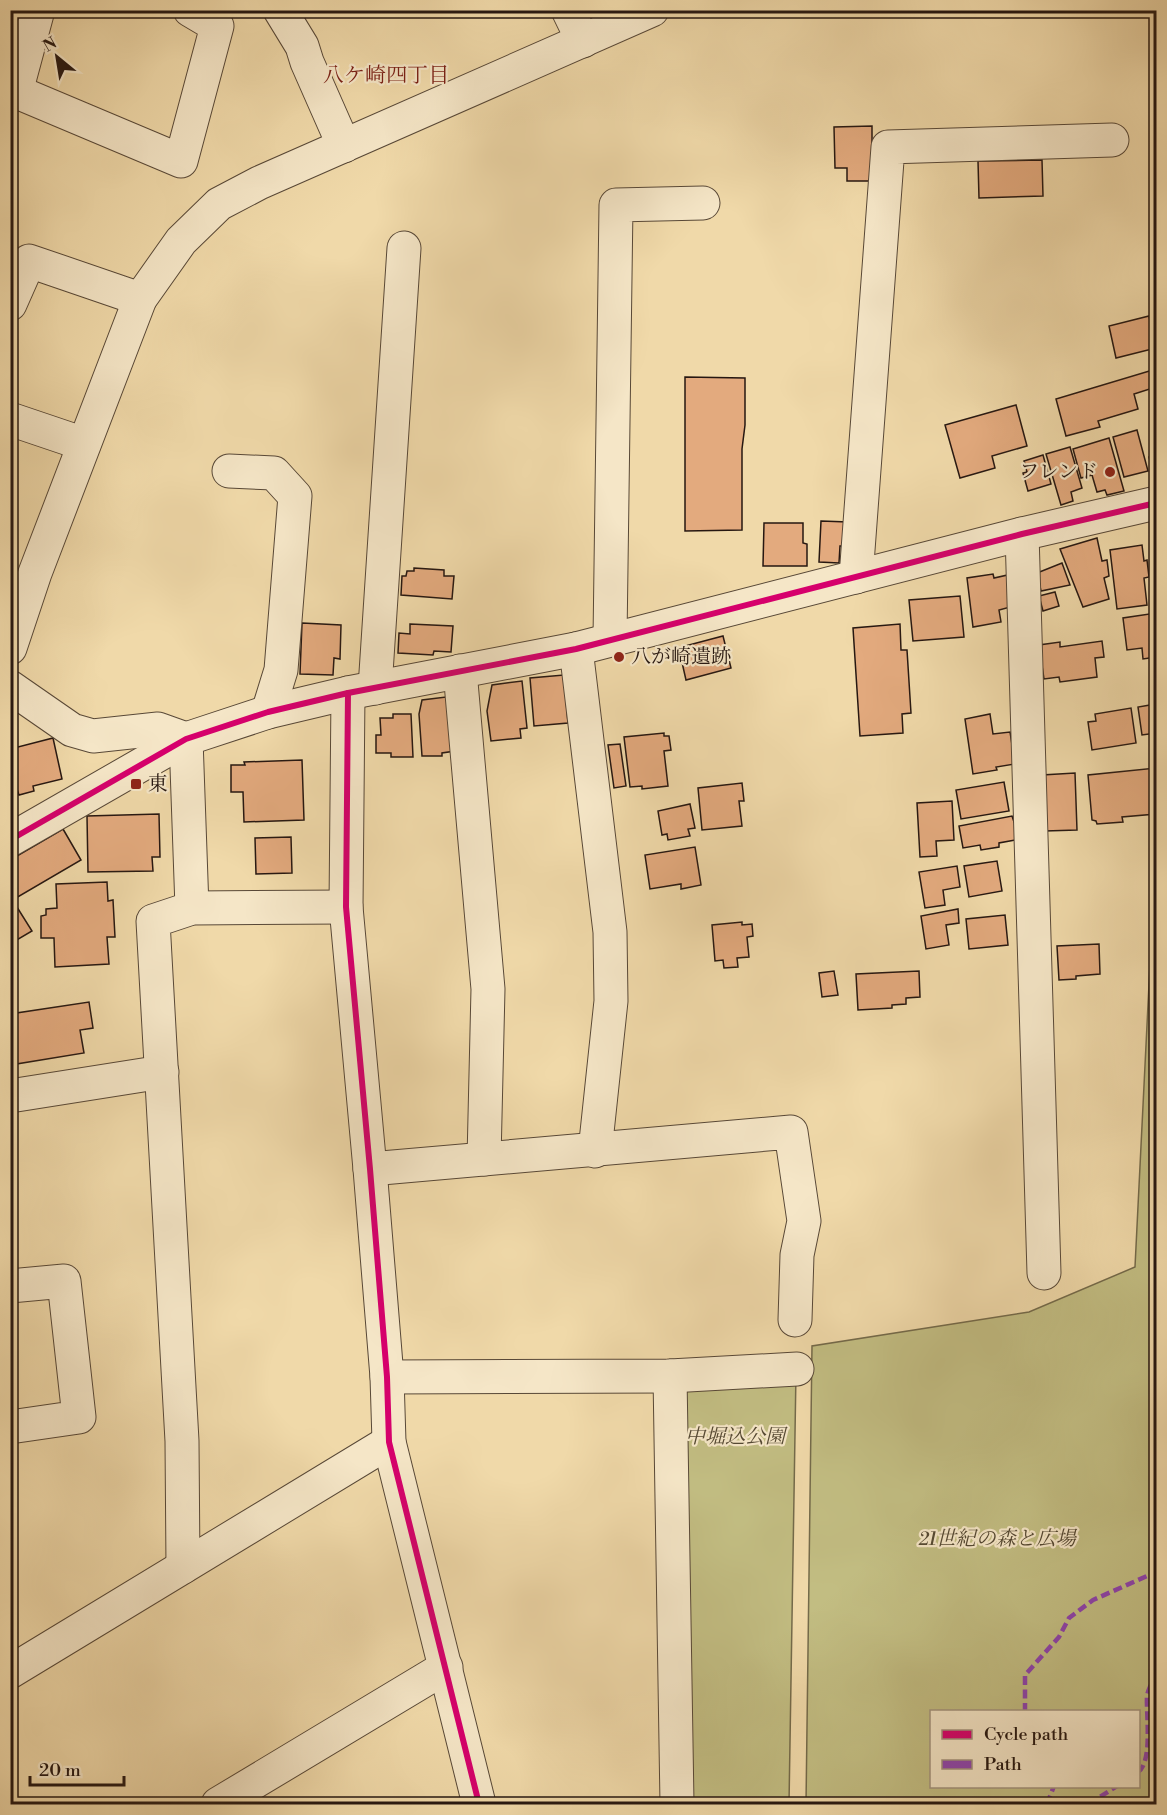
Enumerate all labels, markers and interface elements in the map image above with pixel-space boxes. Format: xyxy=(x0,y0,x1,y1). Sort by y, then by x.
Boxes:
north arrow xyxy=(27,27,87,87)
text: N xyxy=(40,33,61,57)
district label: 八ケ崎四丁目 xyxy=(323,63,449,89)
place label: フレンド xyxy=(1019,460,1098,485)
marker: フレンド xyxy=(1103,465,1117,479)
place label: 八が崎遺跡 xyxy=(631,645,731,670)
marker: 八が崎遺跡 xyxy=(612,650,626,664)
place label: 東 xyxy=(148,772,168,797)
marker: 東 xyxy=(129,777,143,791)
park label: 中堀込公園 xyxy=(685,1425,788,1450)
park label: 21世紀の森と広場 xyxy=(918,1527,1078,1552)
legend xyxy=(930,1710,1140,1788)
text: Cycle path xyxy=(984,1723,1068,1746)
scale bar xyxy=(30,1749,124,1787)
text: Path xyxy=(984,1753,1022,1776)
text: 20 m xyxy=(39,1759,81,1782)

